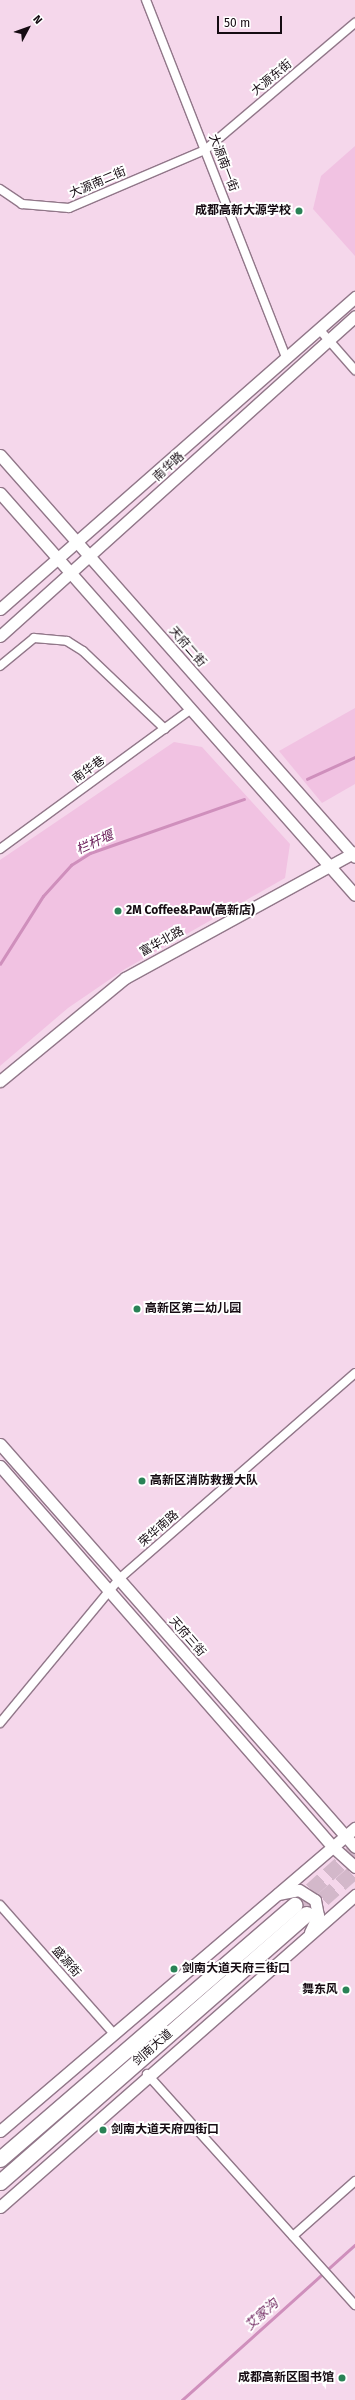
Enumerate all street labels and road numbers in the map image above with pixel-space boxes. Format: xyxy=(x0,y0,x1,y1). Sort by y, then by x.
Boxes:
street label: 大源东街 xyxy=(249,57,295,99)
street label: 大源南一街 xyxy=(206,132,240,194)
street label: 大源南二街 xyxy=(68,165,128,201)
street label: 南华路 xyxy=(151,450,187,484)
street label: 天府二街 xyxy=(166,624,208,670)
street label: 南华巷 xyxy=(70,754,108,786)
street label: 富华北路 xyxy=(138,924,186,960)
street label: 荣华南路 xyxy=(136,1508,182,1550)
street label: 天府三街 xyxy=(166,1614,208,1660)
street label: 盛源街 xyxy=(49,1944,83,1980)
street label: 剑南大道 xyxy=(130,2027,176,2069)

